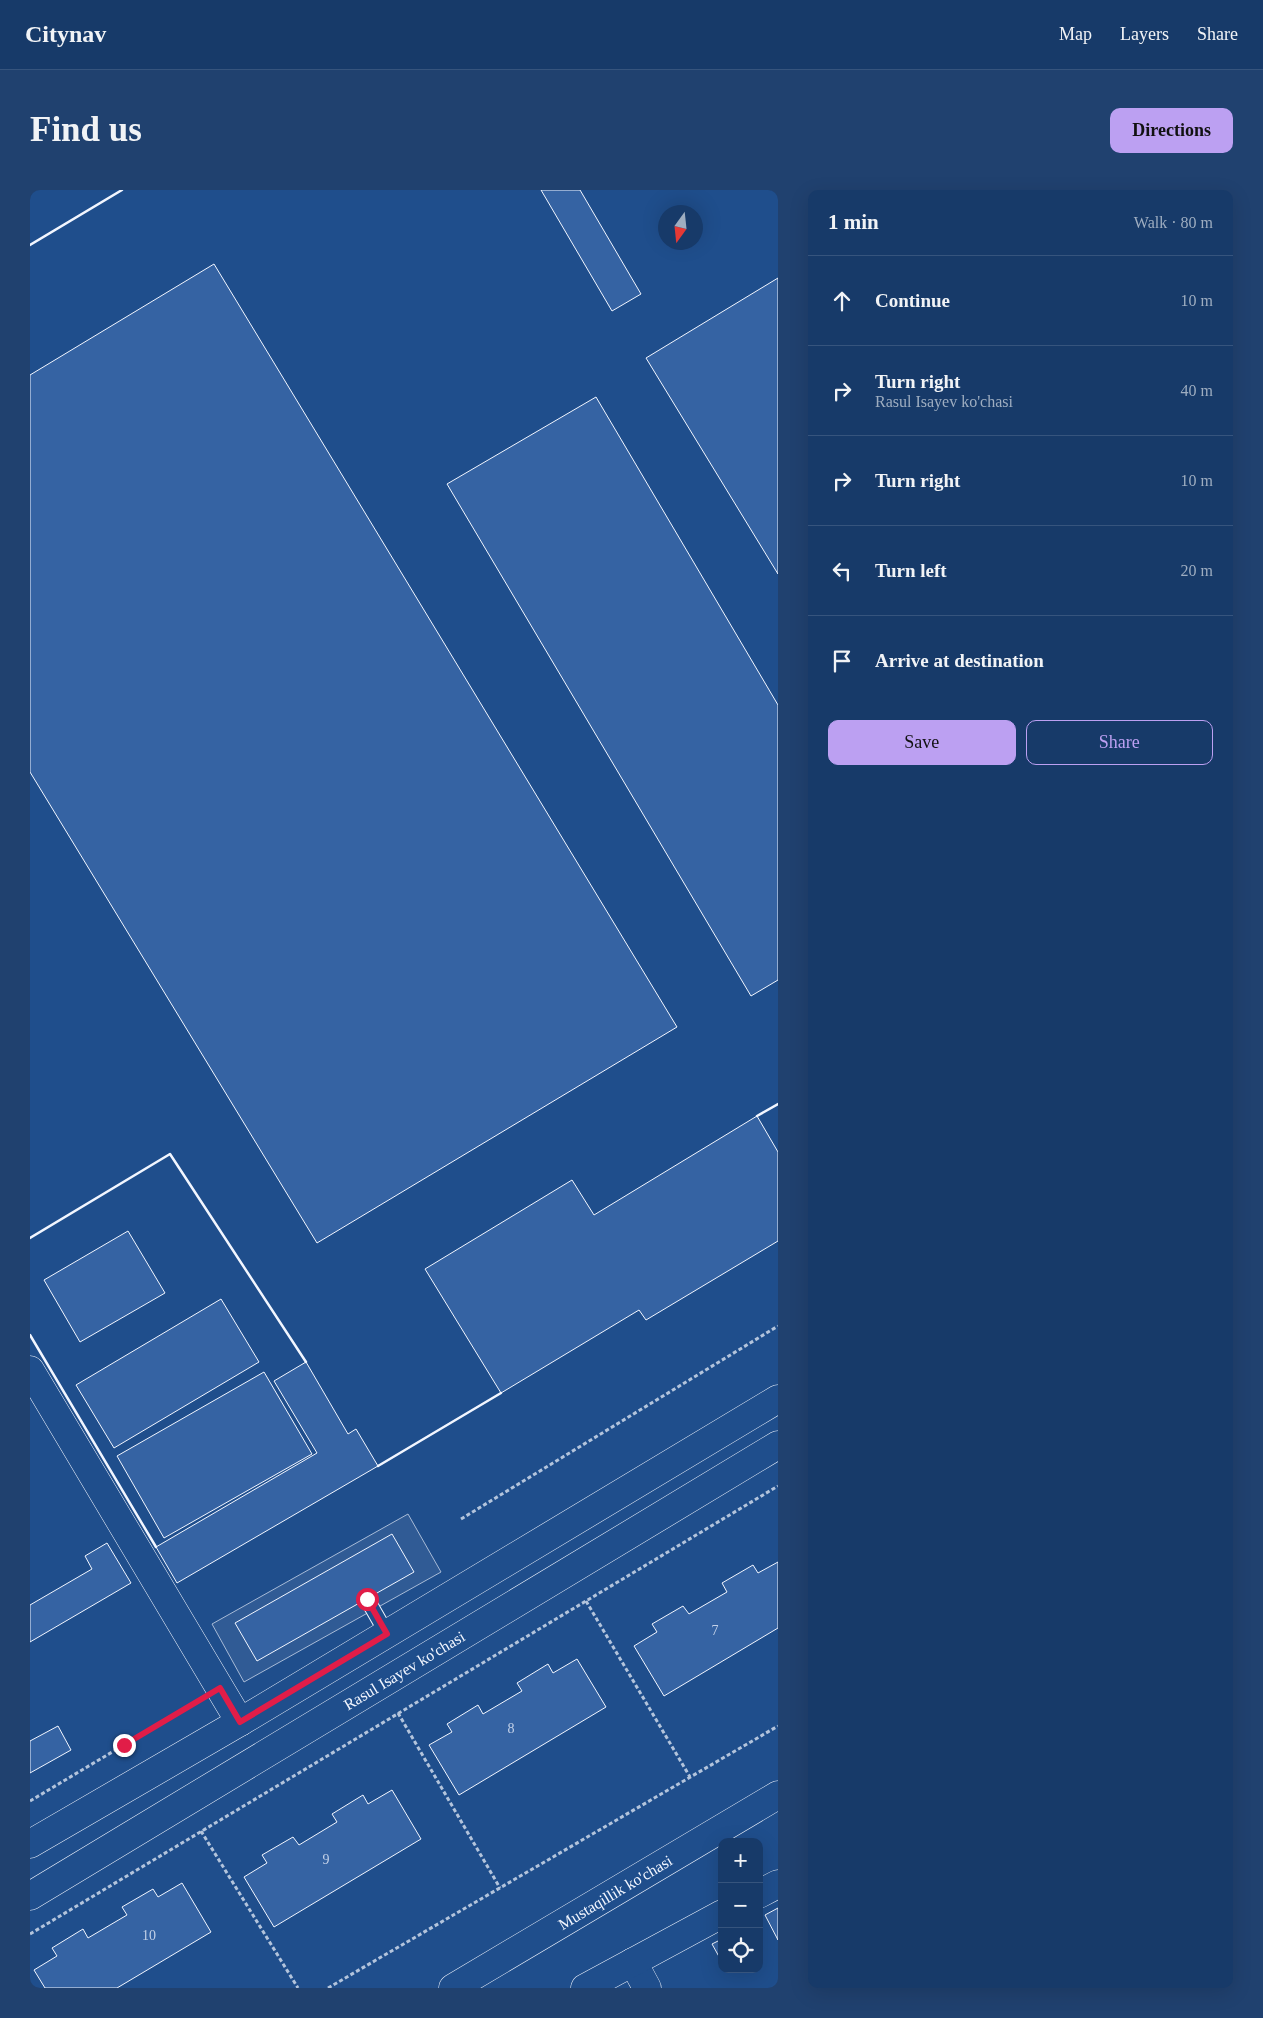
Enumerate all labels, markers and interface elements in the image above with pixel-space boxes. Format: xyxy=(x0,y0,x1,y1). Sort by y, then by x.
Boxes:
text: Citynav xyxy=(25,21,106,47)
text: Map xyxy=(1059,24,1092,44)
text: Layers xyxy=(1120,24,1169,44)
text: Share xyxy=(1197,24,1238,44)
button: Directions xyxy=(1110,108,1233,153)
text: Find us xyxy=(30,110,142,149)
north arrow xyxy=(658,205,703,250)
text: 1 min xyxy=(828,210,879,234)
text: Walk · 80 m xyxy=(1134,214,1213,231)
icon: ahead xyxy=(828,287,856,315)
text: Continue xyxy=(875,290,950,311)
text: 10 m xyxy=(1181,292,1213,309)
text: Turn right xyxy=(875,371,960,392)
icon: right xyxy=(828,377,856,405)
text: 40 m xyxy=(1181,382,1213,399)
text: Rasul Isayev ko'chasi xyxy=(875,393,1013,410)
icon: right xyxy=(828,467,856,495)
text: Turn right xyxy=(875,470,960,491)
text: 10 m xyxy=(1181,472,1213,489)
icon: left xyxy=(828,557,856,585)
text: Turn left xyxy=(875,560,947,581)
text: 20 m xyxy=(1181,562,1213,579)
icon: arrive xyxy=(828,647,856,675)
text: Arrive at destination xyxy=(875,650,1044,671)
button: Save xyxy=(828,720,1016,765)
button: Share xyxy=(1026,720,1213,765)
route start xyxy=(356,1588,379,1611)
house number: 7 xyxy=(712,1623,719,1638)
street label: Rasul Isayev ko'chasi xyxy=(341,1627,469,1714)
house number: 8 xyxy=(508,1721,515,1736)
route end xyxy=(113,1734,136,1757)
map controls xyxy=(718,1838,763,1973)
button: + xyxy=(718,1838,763,1883)
house number: 9 xyxy=(323,1852,330,1867)
street label: Mustaqillik ko'chasi xyxy=(555,1852,676,1934)
button: − xyxy=(718,1883,763,1928)
house number: 10 xyxy=(142,1928,156,1943)
button: locate xyxy=(718,1928,763,1973)

